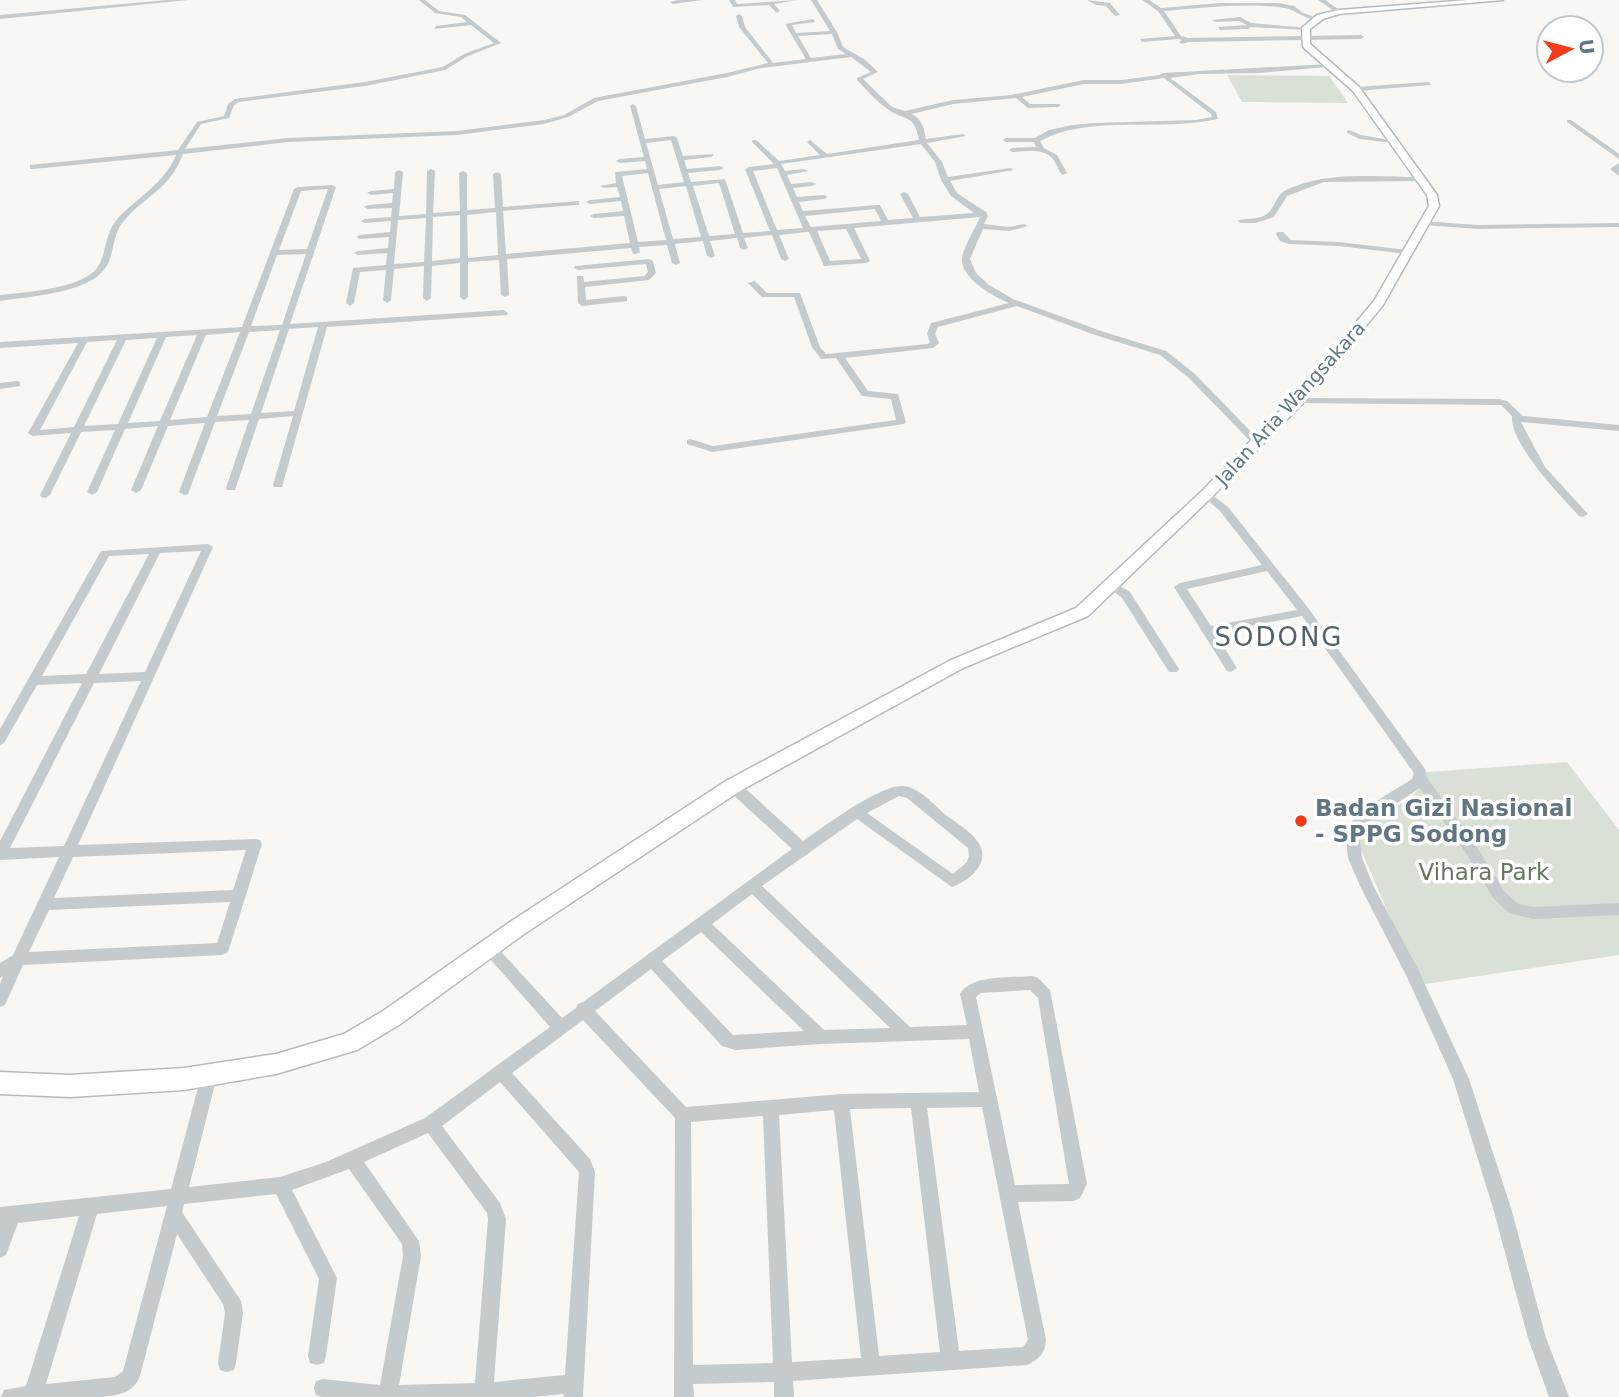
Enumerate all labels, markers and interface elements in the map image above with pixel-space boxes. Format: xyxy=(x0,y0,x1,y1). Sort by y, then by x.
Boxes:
north arrow xyxy=(1535,14,1605,84)
text: U xyxy=(1575,38,1599,56)
street label: Jalan Aria Wangsakara xyxy=(1210,317,1369,490)
district label: SODONG xyxy=(1214,622,1344,652)
place label: Badan Gizi Nasional - SPPG Sodong xyxy=(1315,795,1572,847)
marker: Badan Gizi Nasional - SPPG Sodong xyxy=(1293,813,1309,829)
park label: Vihara Park xyxy=(1419,859,1550,885)

